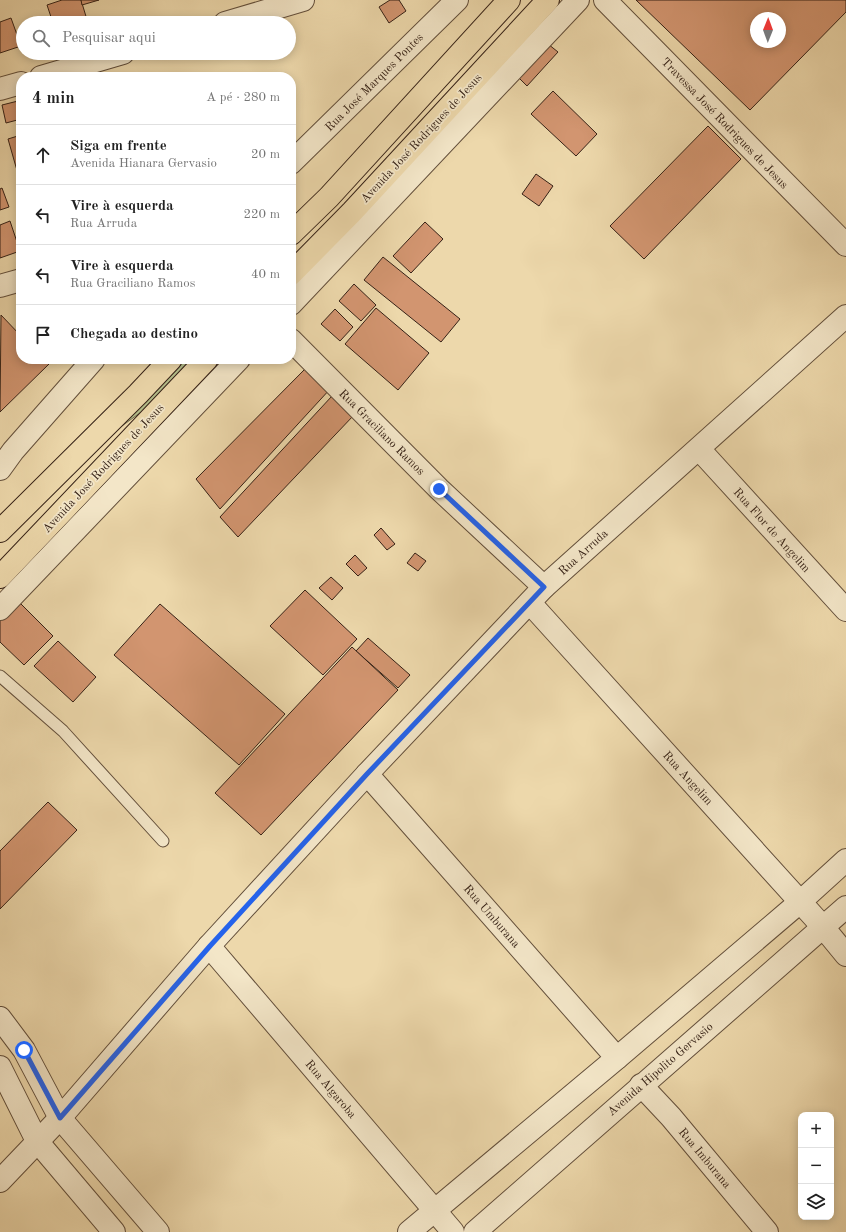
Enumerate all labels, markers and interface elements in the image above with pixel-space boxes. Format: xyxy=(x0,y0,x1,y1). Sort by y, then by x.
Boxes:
north arrow xyxy=(750,12,786,48)
search box xyxy=(16,16,296,60)
icon: search xyxy=(30,27,52,49)
text: Pesquisar aqui xyxy=(62,31,156,46)
street label: Rua José Marques Pontes xyxy=(323,31,426,134)
street label: Travessa José Rodrigues de Jesus xyxy=(659,56,790,191)
street label: Avenida José Rodrigues de Jesus xyxy=(359,72,485,205)
text: 4 min xyxy=(32,90,75,107)
text: A pé · 280 m xyxy=(206,91,280,104)
text: Siga em frente xyxy=(70,139,167,154)
icon: ahead xyxy=(32,144,54,166)
text: 20 m xyxy=(251,148,280,161)
text: Avenida Hianara Gervasio xyxy=(70,157,217,170)
text: Vire à esquerda xyxy=(70,199,174,214)
icon: left xyxy=(32,204,54,226)
text: 220 m xyxy=(243,208,280,221)
text: Rua Arruda xyxy=(70,217,137,230)
text: Vire à esquerda xyxy=(70,259,174,274)
icon: left xyxy=(32,264,54,286)
text: 40 m xyxy=(251,268,280,281)
text: Rua Graciliano Ramos xyxy=(70,277,195,290)
icon: arrive xyxy=(32,324,54,346)
text: Chegada ao destino xyxy=(70,327,198,342)
street label: Rua Graciliano Ramos xyxy=(336,388,426,478)
street label: Avenida José Rodrigues de Jesus xyxy=(41,402,167,535)
route end xyxy=(430,480,448,498)
street label: Rua Flor de Angelim xyxy=(730,486,812,575)
street label: Rua Arruda xyxy=(557,528,611,578)
street label: Rua Angelim xyxy=(660,749,715,808)
street label: Rua Umburana xyxy=(461,883,522,950)
street label: Avenida Hipolito Gervasio xyxy=(606,1021,716,1119)
route start xyxy=(15,1041,33,1059)
street label: Rua Algaroba xyxy=(302,1058,358,1121)
map controls xyxy=(798,1112,834,1220)
button: + xyxy=(798,1112,834,1148)
street label: Rua Imburana xyxy=(676,1126,733,1191)
button: − xyxy=(798,1148,834,1184)
button: layers xyxy=(798,1184,834,1220)

